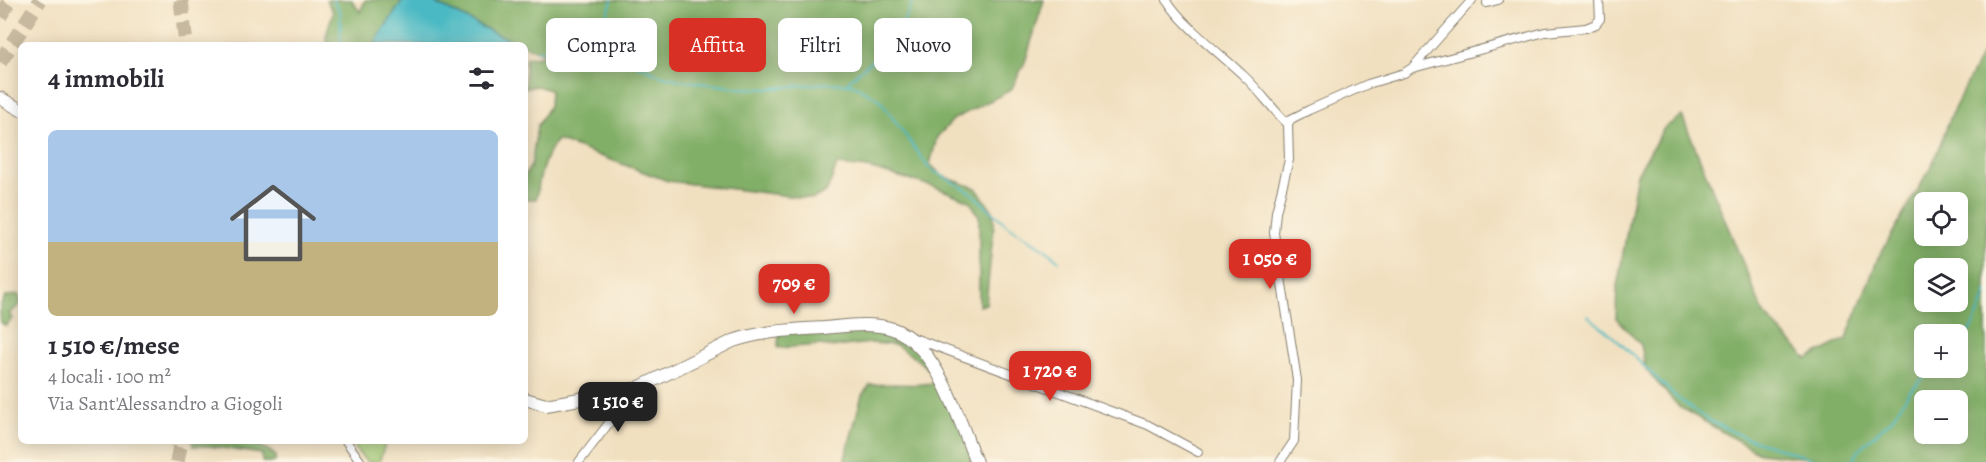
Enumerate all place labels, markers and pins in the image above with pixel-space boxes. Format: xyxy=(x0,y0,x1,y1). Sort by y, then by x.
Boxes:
pin: 1 050 € xyxy=(1215,239,1325,290)
pin: 709 € xyxy=(752,264,836,315)
pin: 1 720 € xyxy=(995,351,1105,402)
pin: 1 510 € xyxy=(563,382,673,433)

